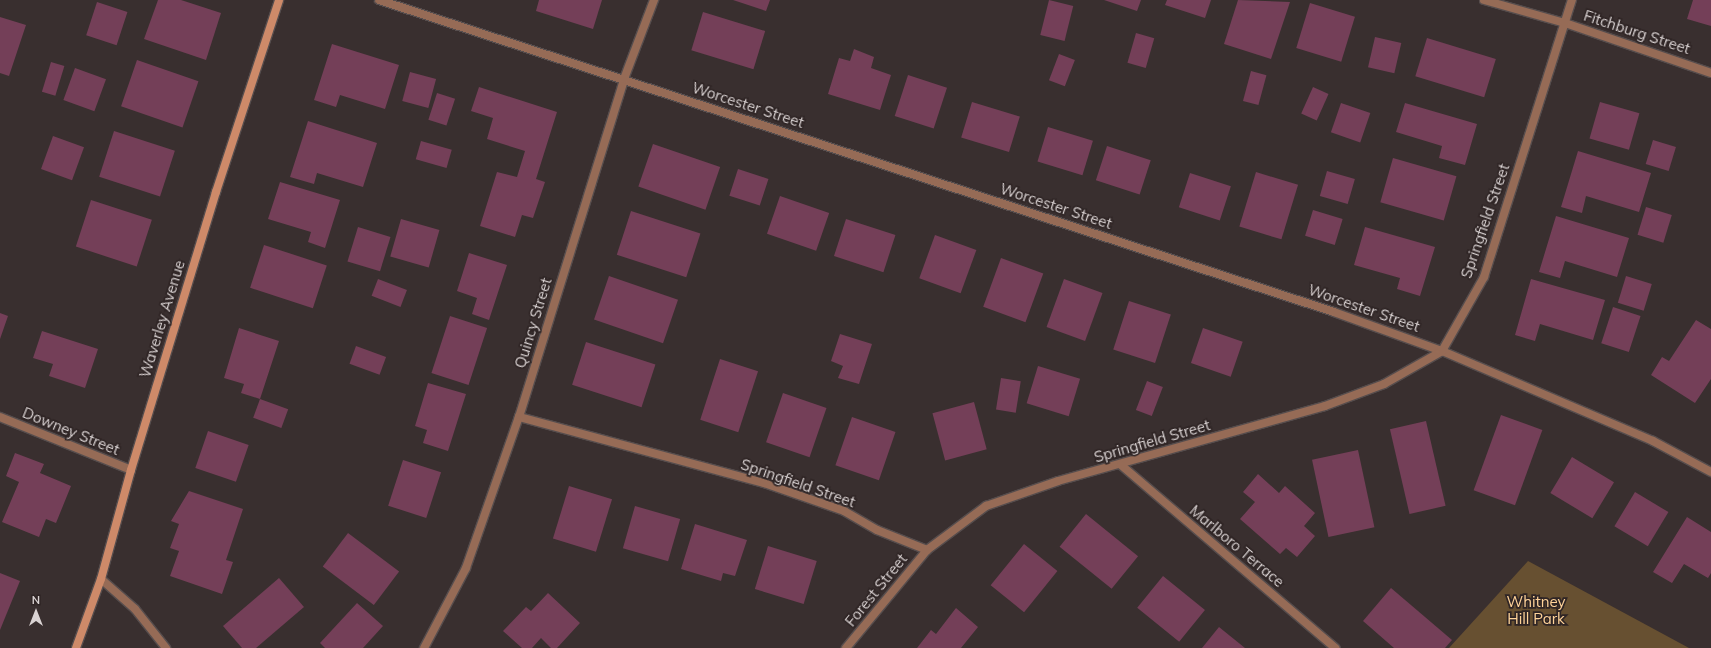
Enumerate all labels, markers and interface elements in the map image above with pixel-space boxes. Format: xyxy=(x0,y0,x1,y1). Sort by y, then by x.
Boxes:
street label: Fitchburg Street xyxy=(1582,6,1692,58)
street label: Worcester Street xyxy=(690,78,806,132)
street label: Springfield Street xyxy=(1457,161,1513,281)
street label: Worcester Street xyxy=(998,179,1114,233)
street label: Waverley Avenue xyxy=(136,258,188,380)
street label: Quincy Street xyxy=(511,276,555,370)
street label: Worcester Street xyxy=(1306,280,1422,336)
street label: Downey Street xyxy=(20,403,122,459)
street label: Springfield Street xyxy=(1092,416,1212,466)
street label: Springfield Street xyxy=(738,455,858,511)
street label: Marlboro Terrace xyxy=(1186,501,1288,591)
street label: Forest Street xyxy=(841,550,911,630)
north arrow xyxy=(16,592,56,632)
park label: Whitney Hill Park xyxy=(1506,592,1566,627)
text: N xyxy=(32,593,40,607)

